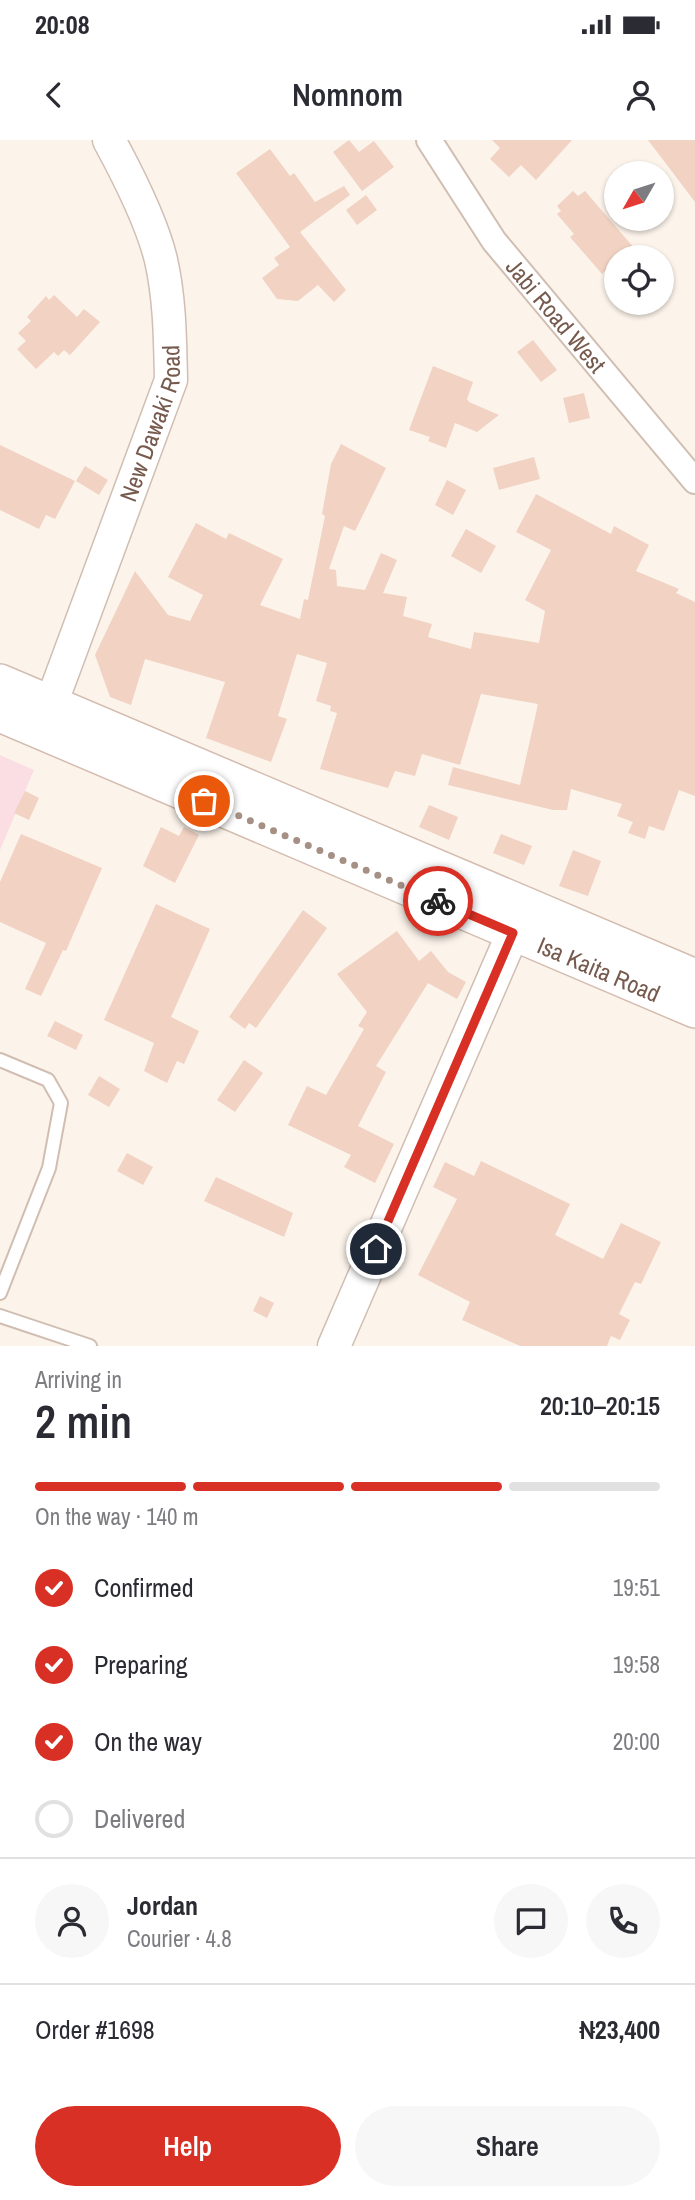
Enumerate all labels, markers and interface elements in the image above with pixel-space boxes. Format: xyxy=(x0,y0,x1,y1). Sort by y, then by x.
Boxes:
text: 20:08 xyxy=(35,7,90,42)
text: Nomnom xyxy=(292,73,403,116)
icon: back xyxy=(35,76,73,114)
icon: person xyxy=(622,76,660,114)
north arrow xyxy=(604,161,674,231)
map controls xyxy=(604,161,674,315)
button: locate xyxy=(604,245,674,315)
street label: Jabi Road West xyxy=(499,251,614,380)
street label: New Dawaki Road xyxy=(112,345,187,506)
pin xyxy=(174,771,234,831)
icon: bag xyxy=(185,782,223,820)
courier xyxy=(403,866,473,936)
icon: bike xyxy=(419,882,457,920)
street label: Isa Kaita Road xyxy=(533,929,665,1009)
pin xyxy=(346,1219,406,1279)
icon: home xyxy=(357,1230,395,1268)
text: Arriving in xyxy=(35,1364,122,1395)
text: 20:10–20:15 xyxy=(540,1388,660,1423)
text: 2 min xyxy=(35,1390,132,1452)
text: On the way · 140 m xyxy=(35,1501,199,1532)
icon: check xyxy=(35,1569,73,1607)
text: Confirmed xyxy=(94,1570,194,1605)
text: 19:51 xyxy=(613,1572,660,1603)
icon: check xyxy=(35,1646,73,1684)
text: Preparing xyxy=(94,1647,188,1682)
text: 19:58 xyxy=(613,1649,660,1680)
icon: check xyxy=(35,1723,73,1761)
text: On the way xyxy=(94,1724,202,1759)
text: 20:00 xyxy=(613,1726,660,1757)
text: Delivered xyxy=(94,1801,185,1836)
button: person xyxy=(35,1884,109,1958)
button: chat xyxy=(494,1884,568,1958)
button: phone xyxy=(586,1884,660,1958)
text: Jordan xyxy=(127,1888,198,1923)
text: Courier · 4.8 xyxy=(127,1923,232,1954)
text: Order #1698 xyxy=(35,2012,155,2047)
text: ₦23,400 xyxy=(579,2012,660,2047)
button: Help xyxy=(35,2106,341,2186)
button: Share xyxy=(355,2106,660,2186)

